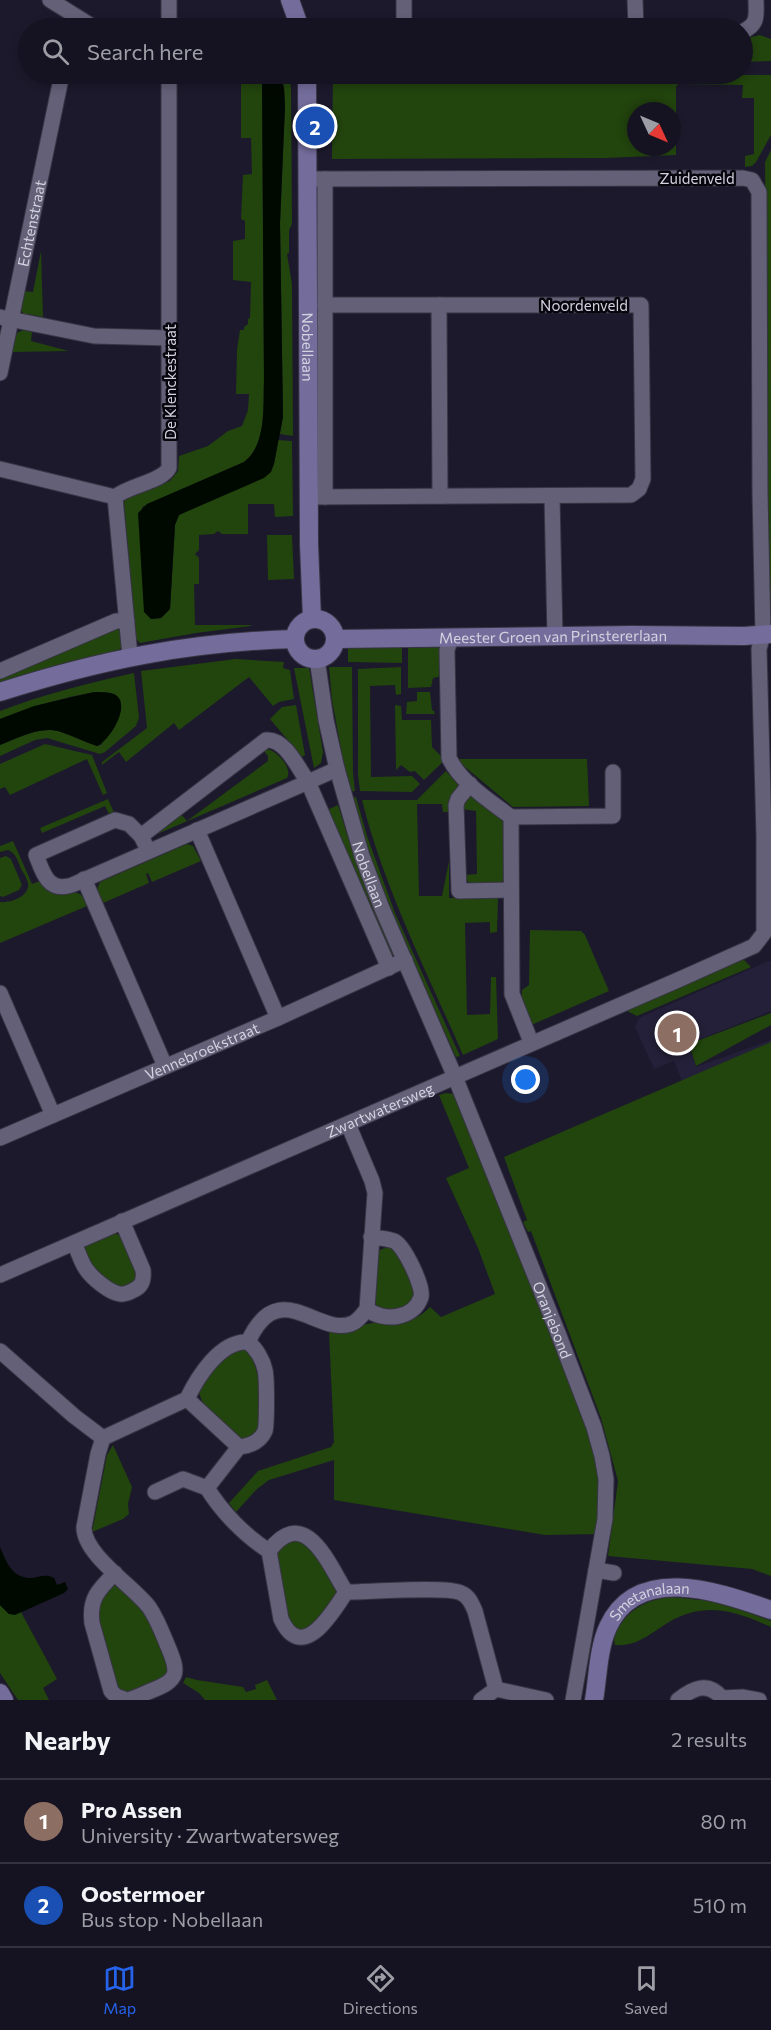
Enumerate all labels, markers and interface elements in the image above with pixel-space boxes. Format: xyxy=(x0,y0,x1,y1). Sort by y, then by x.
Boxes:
search box xyxy=(18,18,753,84)
icon: search xyxy=(39,35,72,68)
text: Search here xyxy=(87,38,203,65)
north arrow xyxy=(627,102,681,156)
pin: 2 xyxy=(296,104,334,148)
street label: Zuidenveld xyxy=(659,169,735,187)
street label: Echtenstraat xyxy=(13,178,49,268)
street label: Noordenveld xyxy=(540,296,628,314)
street label: Nobellaan xyxy=(299,312,317,382)
street label: De Klenckestraat xyxy=(161,324,179,440)
street label: Meester Groen van Prinstererlaan xyxy=(439,626,667,647)
street label: Nobellaan xyxy=(349,839,390,910)
pin: 1 xyxy=(658,1010,696,1056)
street label: Vennebroekstraat xyxy=(142,1018,262,1083)
your location xyxy=(511,1065,540,1094)
street label: Zwartwatersweg xyxy=(323,1079,436,1141)
street label: Oranjebond xyxy=(529,1279,576,1361)
street label: Smetanalaan xyxy=(605,1578,691,1624)
text: Nearby xyxy=(24,1724,111,1755)
text: 2 results xyxy=(671,1727,747,1751)
text: Pro Assen xyxy=(81,1796,182,1823)
text: 1 xyxy=(39,1809,48,1833)
text: 80 m xyxy=(701,1809,747,1833)
text: University · Zwartwatersweg xyxy=(81,1823,339,1847)
text: Oostermoer xyxy=(81,1880,205,1907)
text: 2 xyxy=(38,1893,49,1917)
text: 510 m xyxy=(693,1893,747,1917)
text: Bus stop · Nobellaan xyxy=(81,1907,263,1931)
tab: Map xyxy=(103,1962,136,2017)
tab: Directions xyxy=(343,1962,418,2017)
tab: Saved xyxy=(624,1962,668,2017)

